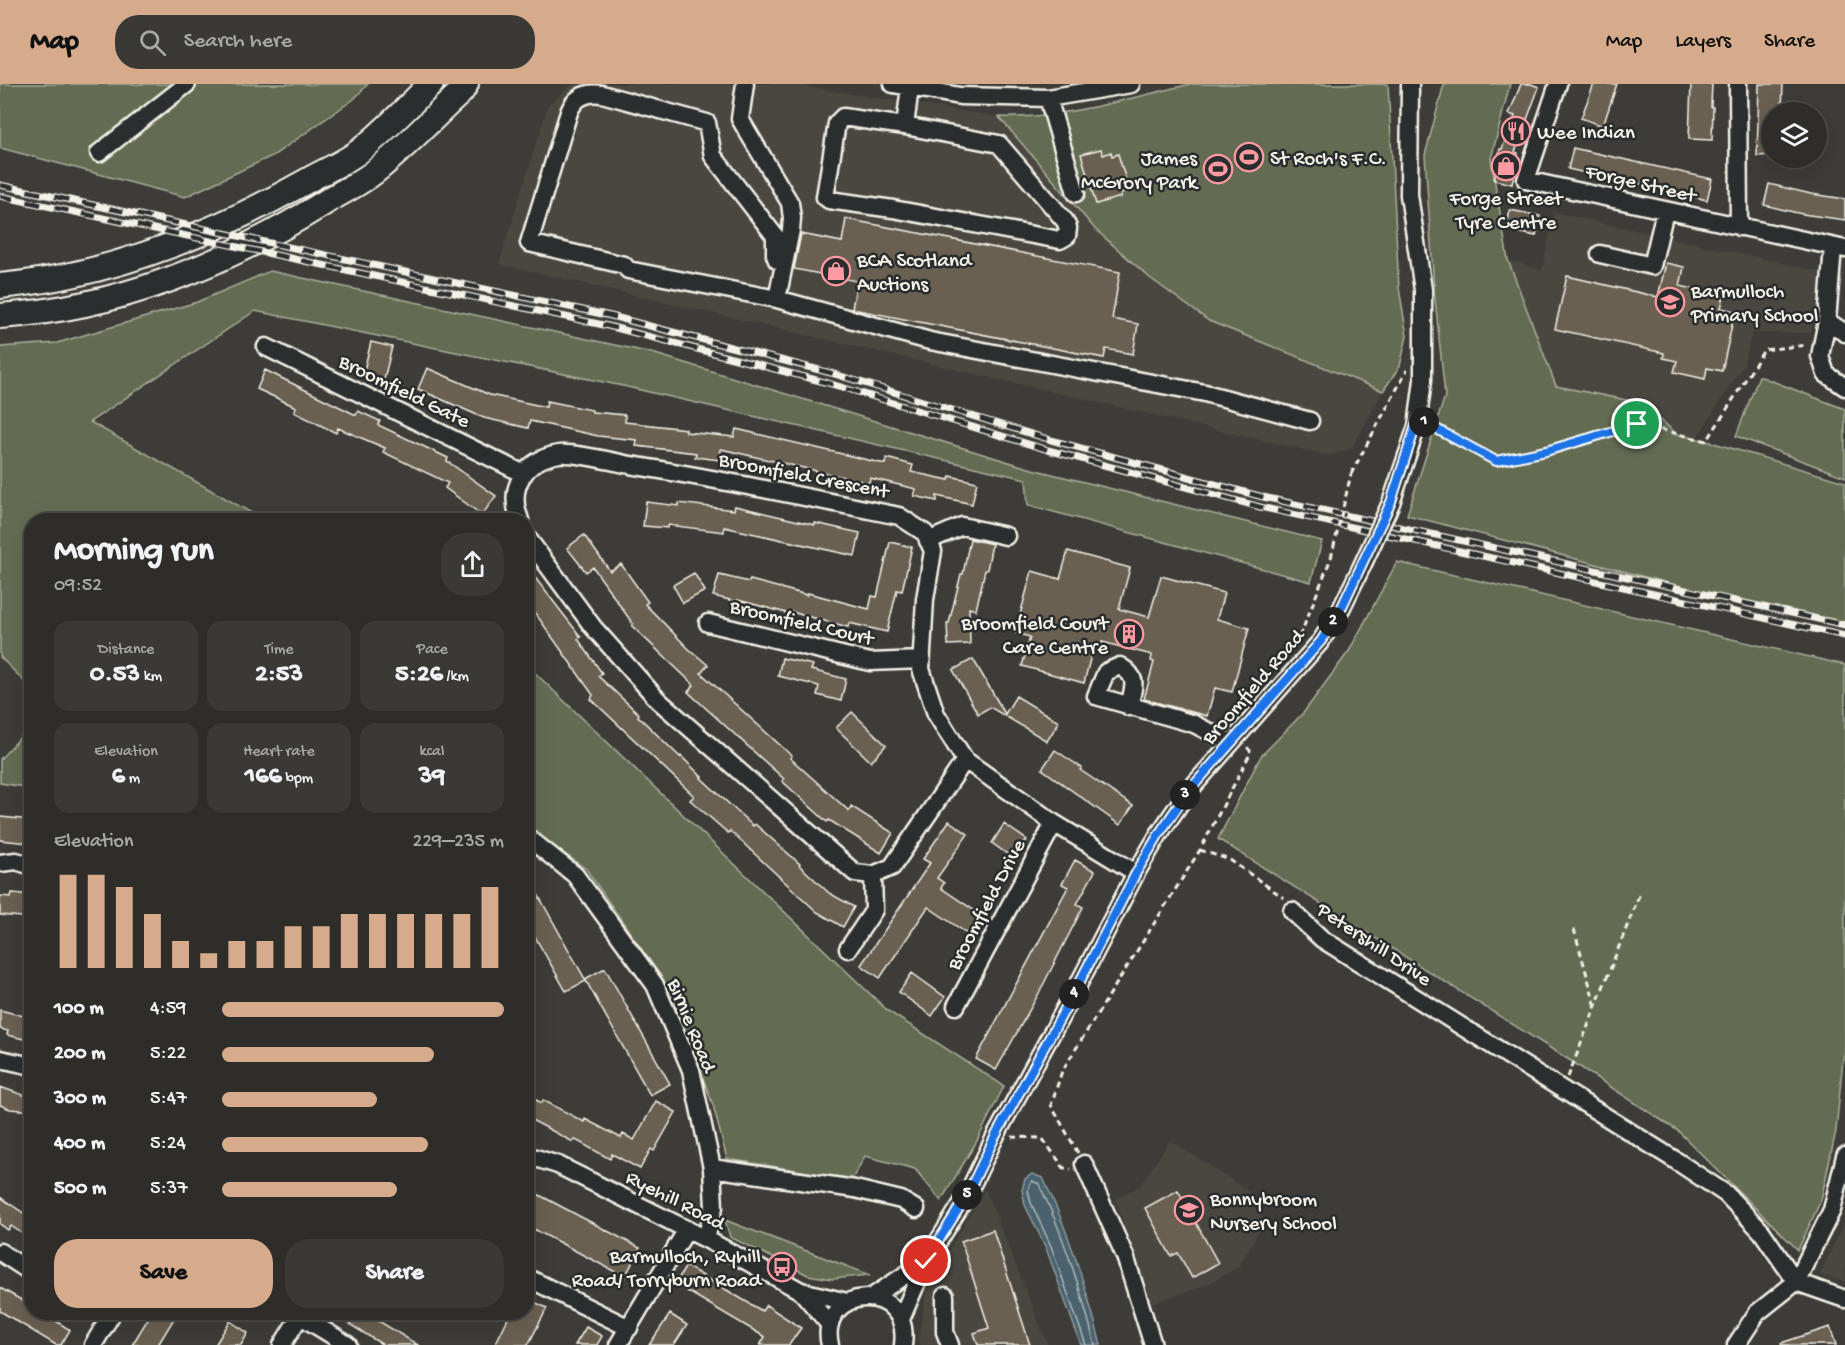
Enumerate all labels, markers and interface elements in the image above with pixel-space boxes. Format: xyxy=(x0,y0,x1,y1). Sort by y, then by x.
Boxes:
search box xyxy=(115,15,535,69)
text: Map xyxy=(30,26,79,59)
icon: search xyxy=(136,26,169,59)
text: Search here xyxy=(184,29,292,55)
text: Map xyxy=(1606,30,1642,55)
text: Layers xyxy=(1675,30,1731,55)
text: Share xyxy=(1764,30,1815,55)
map controls xyxy=(1761,102,1827,168)
button: layers xyxy=(1761,102,1827,168)
restaurant icon: Wee Indian xyxy=(1500,115,1532,147)
place label: Wee Indian xyxy=(1537,122,1635,147)
sports icon: St Roch's F.C. xyxy=(1233,141,1265,173)
place label: James McGrory Park xyxy=(1081,148,1200,197)
place label: St Roch's F.C. xyxy=(1270,148,1387,173)
shop icon: Forge Street Tyre Centre xyxy=(1490,150,1522,182)
sports icon: James McGrory Park xyxy=(1202,153,1234,185)
street label: Forge Street xyxy=(1581,160,1700,211)
place label: Forge Street Tyre Centre xyxy=(1449,188,1565,237)
place label: BCA Scotland Auctions xyxy=(856,250,973,299)
shop icon: BCA Scotland Auctions xyxy=(820,255,852,287)
place label: Barmulloch Primary School xyxy=(1690,281,1818,330)
school or university icon: Barmulloch Primary School xyxy=(1654,286,1686,318)
street label: Broomfield Gate xyxy=(333,350,474,436)
pin xyxy=(1611,398,1662,449)
pin: 1 xyxy=(1409,407,1439,437)
icon: arrive xyxy=(1620,407,1653,440)
text: 1 xyxy=(1421,412,1427,431)
street label: Broomfield Crescent xyxy=(715,449,893,507)
text: Morning run xyxy=(54,533,214,571)
button: share xyxy=(441,533,504,596)
text: 09:52 xyxy=(54,575,102,598)
street label: Broomfield Court xyxy=(726,595,878,654)
pin: 2 xyxy=(1318,607,1348,637)
text: 2 xyxy=(1329,612,1337,631)
place label: Broomfield Court Care Centre xyxy=(960,613,1110,662)
building icon: Broomfield Court Care Centre xyxy=(1113,618,1145,650)
street label: Broomfield Road xyxy=(1197,624,1313,752)
text: Distance xyxy=(98,641,154,660)
text: Time xyxy=(264,641,294,660)
text: Pace xyxy=(416,641,448,660)
text: 0.53 xyxy=(90,660,140,691)
text: 2:53 xyxy=(255,660,303,691)
text: 5:26 xyxy=(395,660,443,691)
text: km xyxy=(140,668,162,687)
text: /km xyxy=(443,668,469,687)
text: Elevation xyxy=(94,743,158,762)
text: Heart rate xyxy=(243,743,315,762)
text: kcal xyxy=(420,743,444,762)
text: 6 xyxy=(112,762,125,793)
text: 166 xyxy=(245,762,282,793)
text: 39 xyxy=(419,762,445,793)
text: m xyxy=(125,770,140,789)
text: bpm xyxy=(282,770,313,789)
pin: 3 xyxy=(1170,780,1200,810)
text: 3 xyxy=(1181,785,1189,804)
text: Elevation xyxy=(54,831,134,854)
text: 229–235 m xyxy=(412,831,504,854)
street label: Broomfield Drive xyxy=(943,835,1034,976)
street label: Petershill Drive xyxy=(1310,898,1436,994)
street label: Birnie Road xyxy=(659,975,721,1078)
pin: 4 xyxy=(1059,979,1089,1009)
text: 4 xyxy=(1070,984,1078,1003)
text: 100 m xyxy=(54,998,104,1021)
text: 4:59 xyxy=(150,998,186,1021)
text: 200 m xyxy=(54,1043,105,1066)
text: 5:22 xyxy=(150,1043,186,1066)
text: 300 m xyxy=(54,1088,106,1111)
text: 5:47 xyxy=(150,1088,187,1111)
text: 400 m xyxy=(54,1133,105,1156)
text: 5:24 xyxy=(150,1133,186,1156)
street label: Ryehill Road xyxy=(621,1166,730,1239)
text: 500 m xyxy=(54,1178,106,1201)
text: 5:37 xyxy=(150,1178,188,1201)
pin: 5 xyxy=(952,1180,982,1210)
text: 5 xyxy=(963,1185,971,1204)
place label: Bonnybroom Nursery School xyxy=(1209,1189,1337,1238)
school or university icon: Bonnybroom Nursery School xyxy=(1173,1194,1205,1226)
pin xyxy=(900,1235,951,1286)
button: Save xyxy=(54,1239,273,1308)
button: Share xyxy=(285,1239,504,1308)
icon: check xyxy=(909,1244,942,1277)
place label: Barmulloch, Ryhill Road/ Torryburn Road xyxy=(572,1246,763,1295)
bus stop icon: Barmulloch, Ryhill Road/ Torryburn Road xyxy=(766,1251,798,1283)

